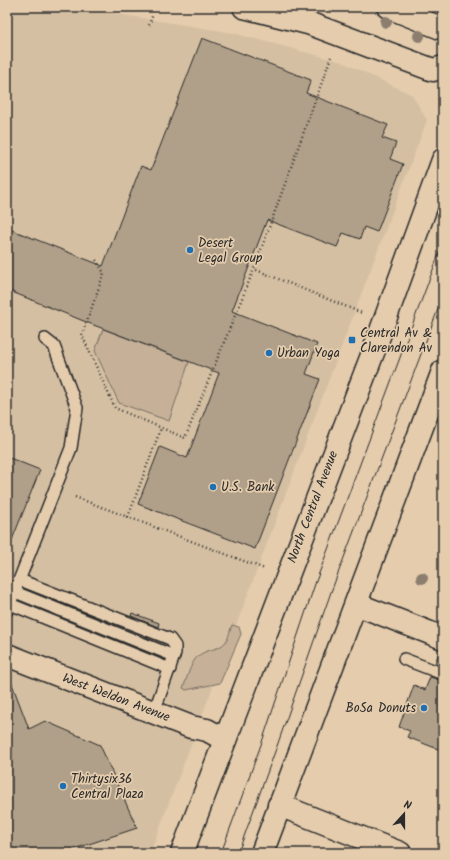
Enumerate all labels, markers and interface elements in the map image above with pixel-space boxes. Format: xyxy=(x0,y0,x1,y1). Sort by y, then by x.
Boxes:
place label: Desert Legal Group xyxy=(198,233,263,269)
marker: Desert Legal Group xyxy=(185,245,195,255)
place label: Central Av & Clarendon Av xyxy=(360,323,433,359)
marker: Central Av & Clarendon Av xyxy=(347,335,357,345)
place label: Urban Yoga xyxy=(277,343,340,364)
marker: Urban Yoga xyxy=(264,348,274,358)
street label: North Central Avenue xyxy=(282,448,344,566)
place label: U.S. Bank xyxy=(221,477,275,498)
marker: U.S. Bank xyxy=(208,482,218,492)
street label: West Weldon Avenue xyxy=(59,668,173,728)
place label: BoSa Donuts xyxy=(346,698,416,719)
marker: BoSa Donuts xyxy=(419,703,429,713)
place label: Thirtysix36 Central Plaza xyxy=(71,769,144,805)
marker: Thirtysix36 Central Plaza xyxy=(58,781,68,791)
north arrow xyxy=(384,794,424,834)
text: N xyxy=(401,796,414,815)

